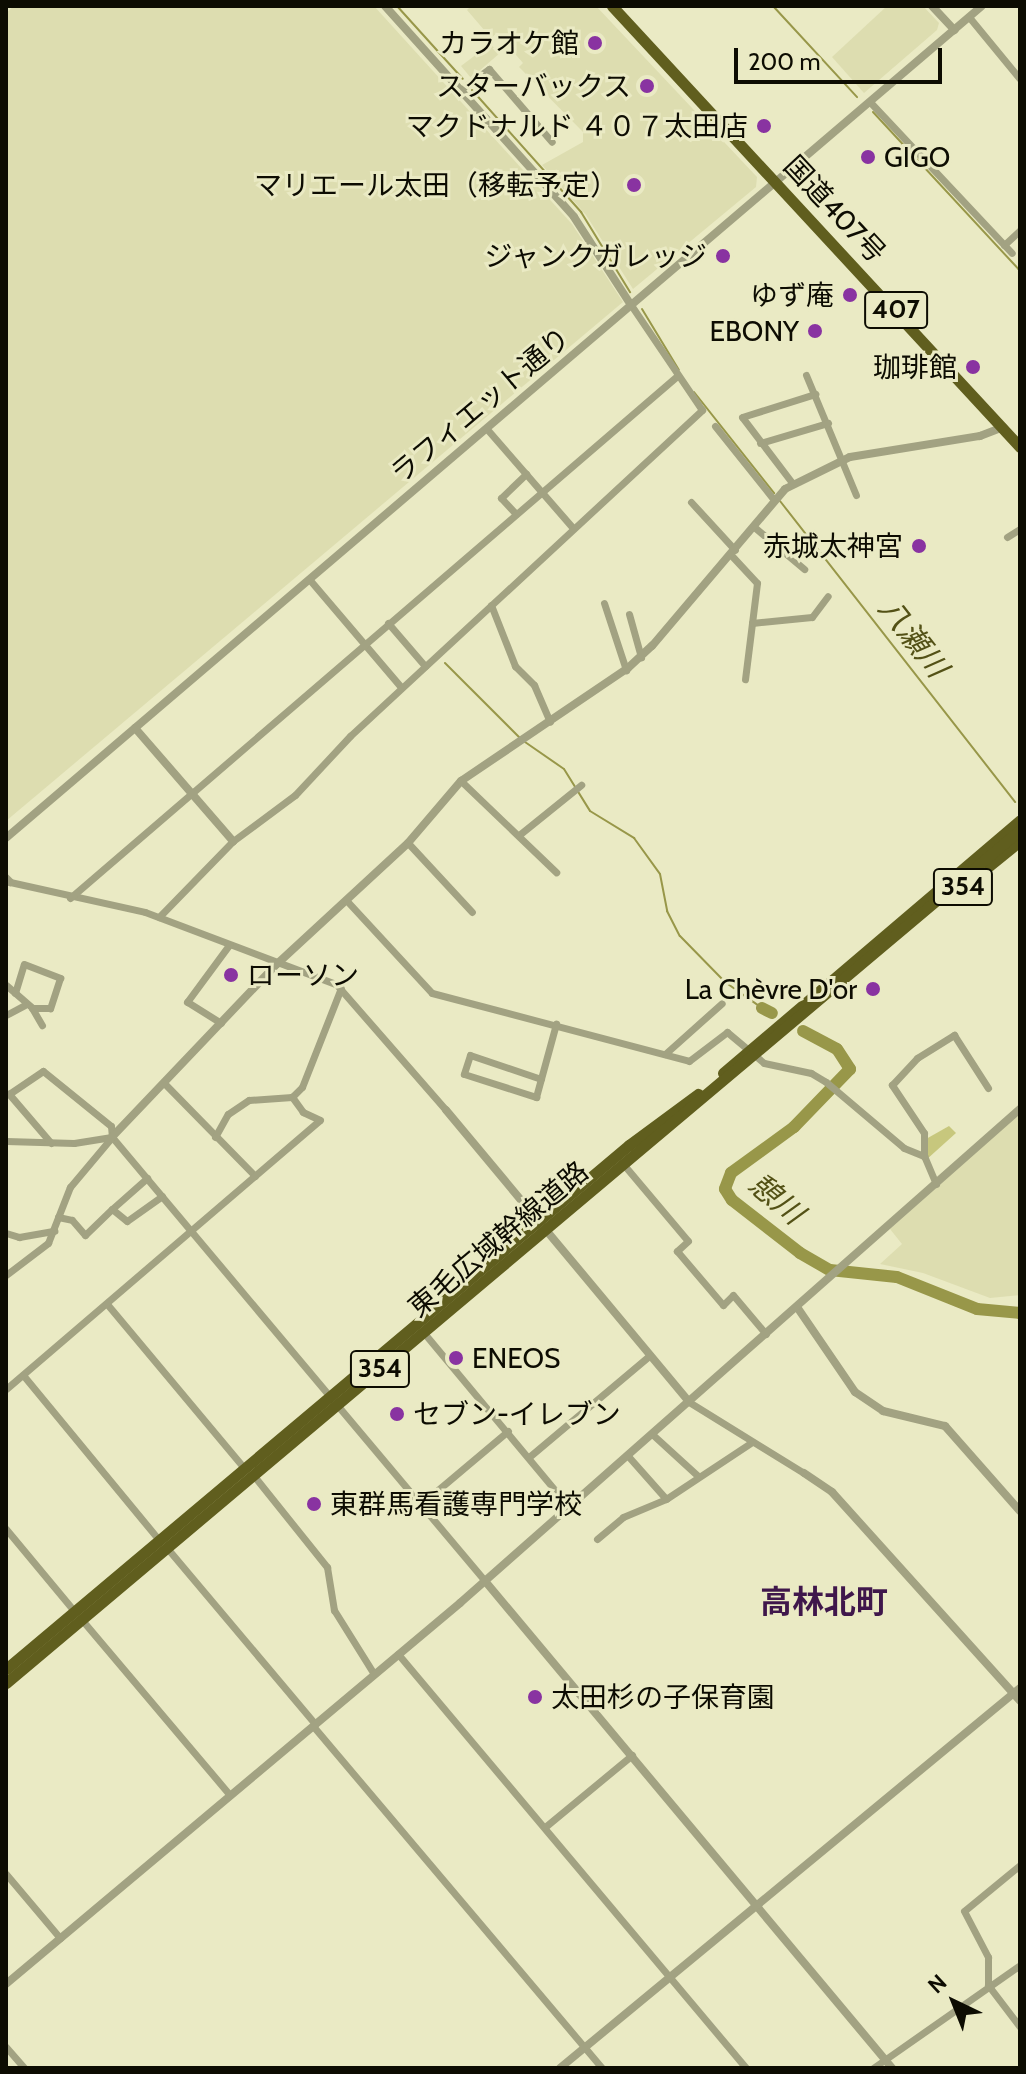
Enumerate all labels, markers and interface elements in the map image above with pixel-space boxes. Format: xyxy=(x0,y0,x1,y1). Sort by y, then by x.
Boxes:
place label: カラオケ館 xyxy=(439,26,579,60)
scale bar xyxy=(738,32,946,82)
marker: カラオケ館 xyxy=(586,34,604,52)
text: 200 m xyxy=(748,47,821,76)
place label: スターバックス xyxy=(435,69,631,103)
marker: スターバックス xyxy=(638,77,656,95)
place label: マクドナルド ４０７太田店 xyxy=(406,109,748,143)
marker: マクドナルド ４０７太田店 xyxy=(755,117,773,135)
place label: GIGO xyxy=(884,140,950,174)
marker: GIGO xyxy=(859,148,877,166)
street label: 国道407号 xyxy=(777,149,893,269)
place label: マリエール太田（移転予定） xyxy=(254,168,618,202)
marker: マリエール太田（移転予定） xyxy=(625,176,643,194)
place label: ジャンクガレッジ xyxy=(483,239,707,273)
marker: ジャンクガレッジ xyxy=(714,247,732,265)
place label: ゆず庵 xyxy=(750,278,834,312)
marker: ゆず庵 xyxy=(841,286,859,304)
road number: 407 xyxy=(864,288,928,332)
place label: EBONY xyxy=(710,314,799,348)
street label: ラフィエット通り xyxy=(383,320,577,490)
marker: EBONY xyxy=(806,322,824,340)
place label: 珈琲館 xyxy=(873,350,957,384)
marker: 珈琲館 xyxy=(964,358,982,376)
place label: 赤城太神宮 xyxy=(763,529,903,563)
marker: 赤城太神宮 xyxy=(910,537,928,555)
water label: 八瀬川 xyxy=(871,591,955,685)
road number: 354 xyxy=(931,865,995,909)
place label: ローソン xyxy=(247,958,359,992)
marker: ローソン xyxy=(222,966,240,984)
place label: La Chèvre D'or xyxy=(685,972,857,1006)
marker: La Chèvre D'or xyxy=(864,980,882,998)
street label: 東毛広域幹線道路 xyxy=(401,1154,595,1324)
water label: 憩川 xyxy=(741,1166,811,1232)
place label: ENEOS xyxy=(472,1341,560,1375)
road number: 354 xyxy=(348,1347,412,1391)
marker: ENEOS xyxy=(447,1349,465,1367)
place label: セブン-イレブン xyxy=(413,1397,621,1431)
marker: セブン-イレブン xyxy=(388,1405,406,1423)
place label: 東群馬看護専門学校 xyxy=(330,1487,582,1521)
marker: 東群馬看護専門学校 xyxy=(305,1495,323,1513)
district label: 高林北町 xyxy=(760,1583,888,1621)
place label: 太田杉の子保育園 xyxy=(551,1680,775,1714)
marker: 太田杉の子保育園 xyxy=(526,1688,544,1706)
north arrow xyxy=(914,1962,994,2042)
text: N xyxy=(922,1969,952,1999)

